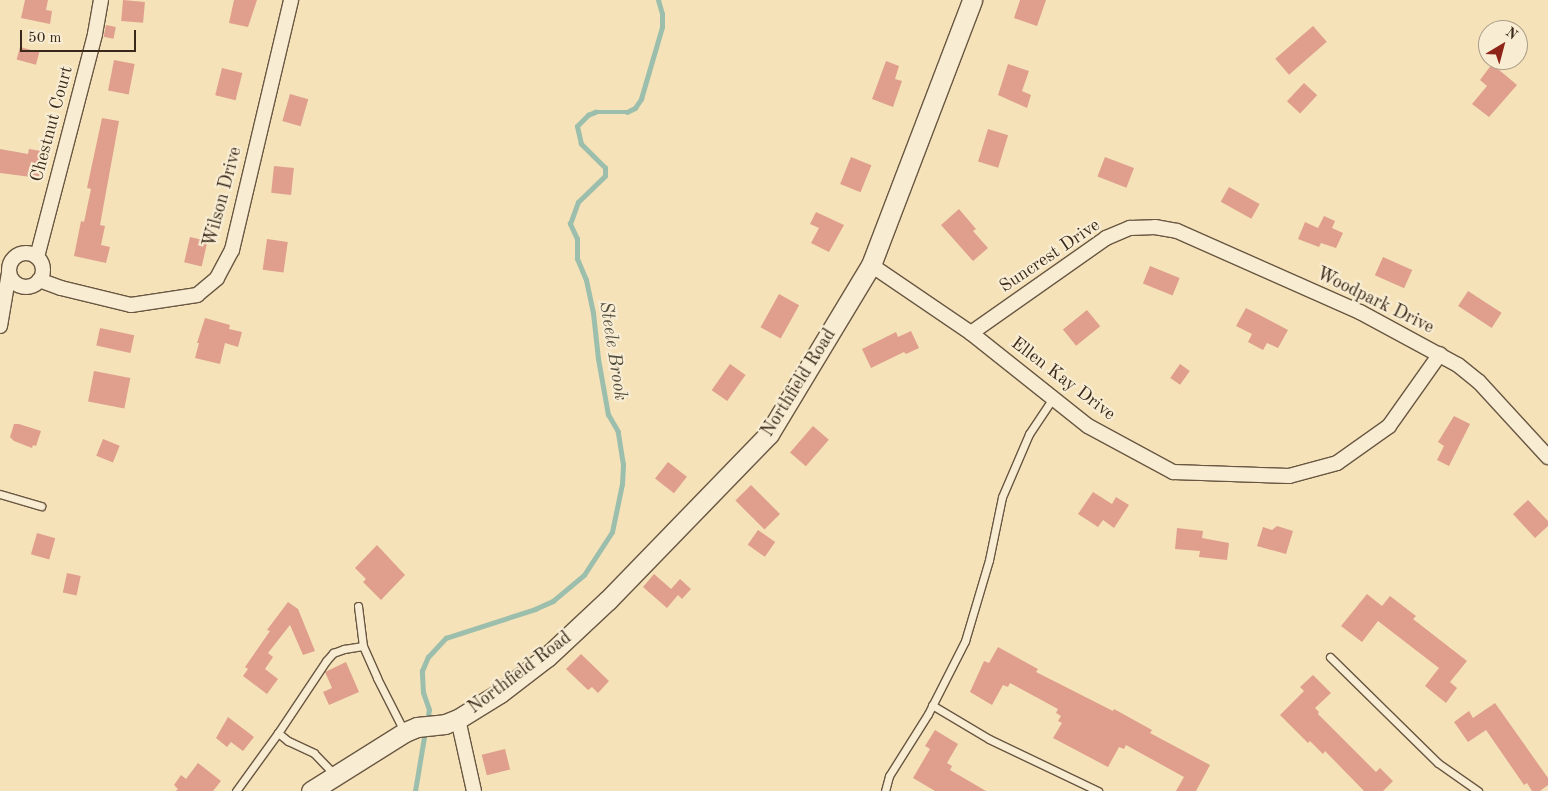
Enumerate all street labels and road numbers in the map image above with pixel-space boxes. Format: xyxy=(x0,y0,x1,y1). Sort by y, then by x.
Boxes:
street label: Chestnut Court xyxy=(26,64,78,184)
street label: Wilson Drive xyxy=(199,145,247,249)
street label: Suncrest Drive xyxy=(996,215,1104,297)
street label: Woodpark Drive xyxy=(1313,263,1437,339)
street label: Northfield Road xyxy=(757,325,841,441)
street label: Ellen Kay Drive xyxy=(1007,333,1119,425)
street label: Northfield Road xyxy=(464,627,576,719)

